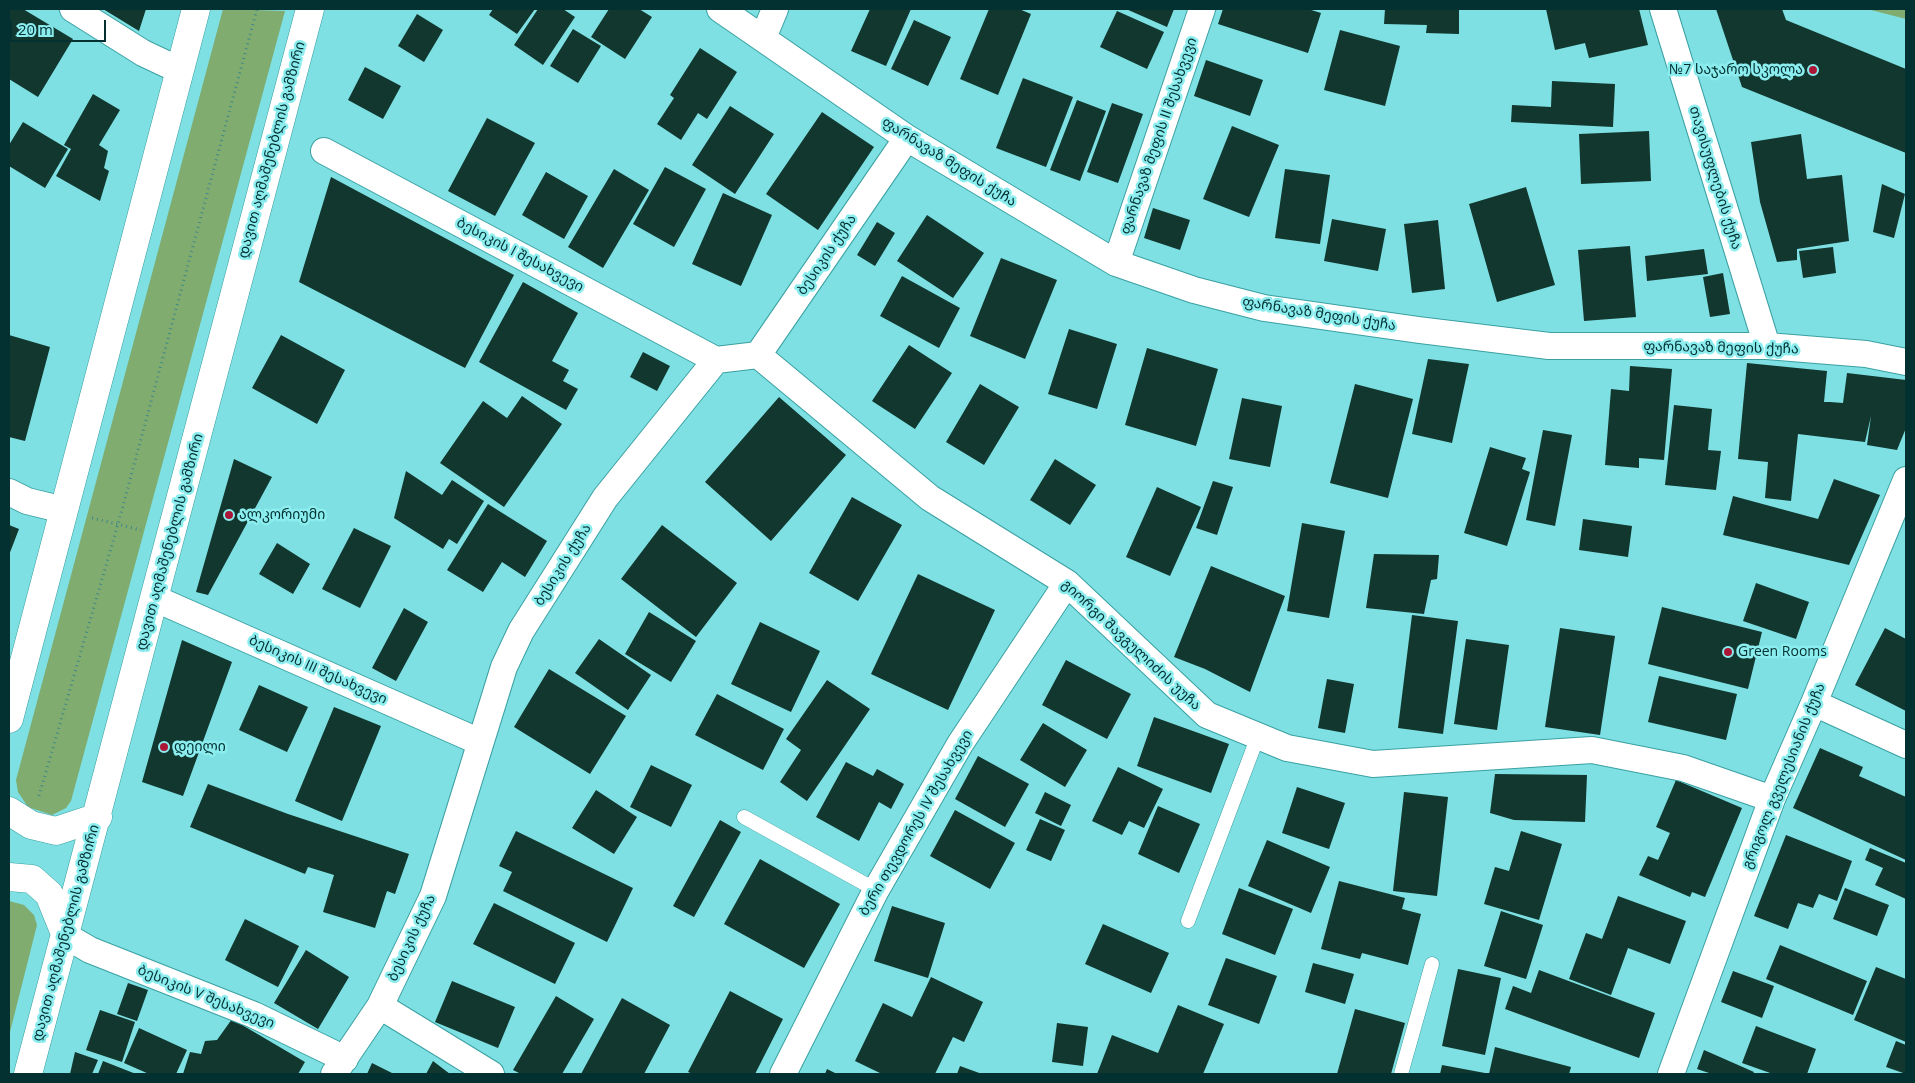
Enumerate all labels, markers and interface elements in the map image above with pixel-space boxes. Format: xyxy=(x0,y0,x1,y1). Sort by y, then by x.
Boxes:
scale bar xyxy=(12,10,109,42)
text: 20 m xyxy=(18,19,53,39)
street label: ფარნავაზ მეფის II შესახვევი xyxy=(1117,35,1201,237)
street label: დავით აღმაშენებლის გამზირი xyxy=(235,40,309,260)
place label: №7 საჯარო სკოლა xyxy=(1669,62,1803,78)
marker: №7 საჯარო სკოლა xyxy=(1807,64,1819,76)
street label: თავისუფლების ქუჩა xyxy=(1685,104,1745,252)
street label: ფარნავაზ მეფის ქუჩა xyxy=(879,114,1019,210)
street label: ბესიკის ქუჩა xyxy=(794,211,860,299)
street label: ბესიკის I შესახვევი xyxy=(453,214,587,296)
street label: ფარნავაზ მეფის ქუჩა xyxy=(1241,294,1397,334)
street label: ფარნავაზ მეფის ქუჩა xyxy=(1643,338,1799,358)
street label: დავით აღმაშენებლის გამზირი xyxy=(133,432,207,652)
place label: ალკორიუმი xyxy=(239,507,325,523)
marker: ალკორიუმი xyxy=(223,509,235,521)
street label: ბესიკის ქუჩა xyxy=(531,521,595,609)
street label: გიორგი შავგულიძის უუჩა xyxy=(1058,576,1204,714)
street label: ბესიკის III შესახვევი xyxy=(246,632,390,708)
place label: Green Rooms xyxy=(1738,644,1827,660)
marker: Green Rooms xyxy=(1722,646,1734,658)
street label: გრიგოლ გველესიანის ქუჩა xyxy=(1739,681,1829,871)
street label: ბერი თევდორეს IV შესახვევი xyxy=(856,727,976,919)
place label: დეილი xyxy=(174,739,226,755)
marker: დეილი xyxy=(158,741,170,753)
street label: დავით აღმაშენებლის გამზირი xyxy=(29,823,103,1043)
street label: ბესიკის ქუჩა xyxy=(385,892,439,984)
street label: ბესიკის V შესახვევი xyxy=(135,962,277,1032)

